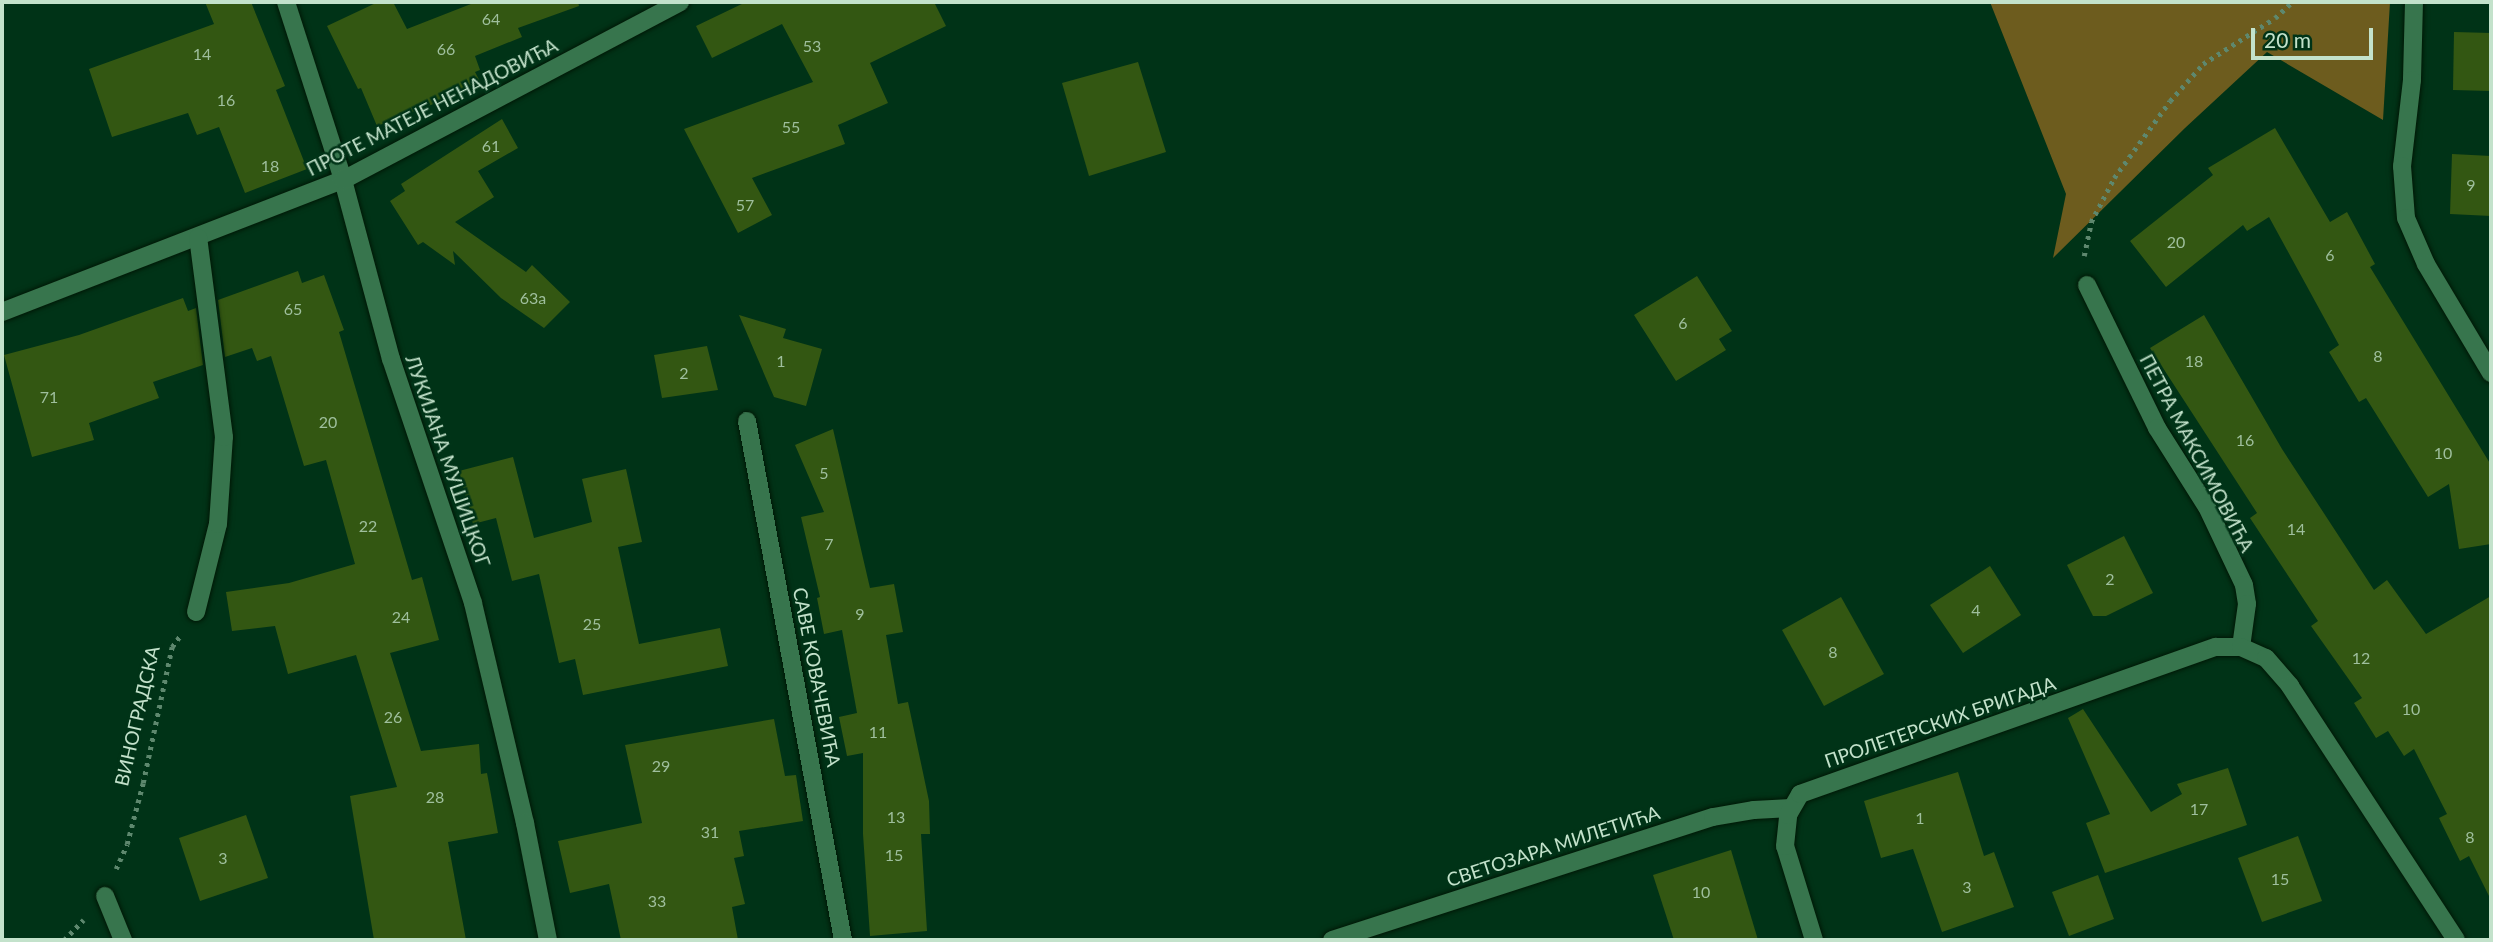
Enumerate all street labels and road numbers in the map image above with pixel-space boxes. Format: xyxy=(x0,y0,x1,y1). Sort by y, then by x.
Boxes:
street label: ПРОТЕ МАТЕЈЕ НЕНАДОВИЋА xyxy=(303,34,561,180)
street label: ПЕТРА МАКСИМОВИЋА xyxy=(2135,350,2259,556)
street label: ЛУКИЈАНА МУШИЦКОГ xyxy=(401,352,495,570)
street label: САВЕ КОВАЧЕВИЋА xyxy=(788,585,846,769)
street label: ВИНОГРАДСКА xyxy=(110,644,164,788)
street label: ПРОЛЕТЕРСКИХ БРИГАДА xyxy=(1822,672,2058,772)
street label: СВЕТОЗАРА МИЛЕТИЋА xyxy=(1443,801,1663,891)

